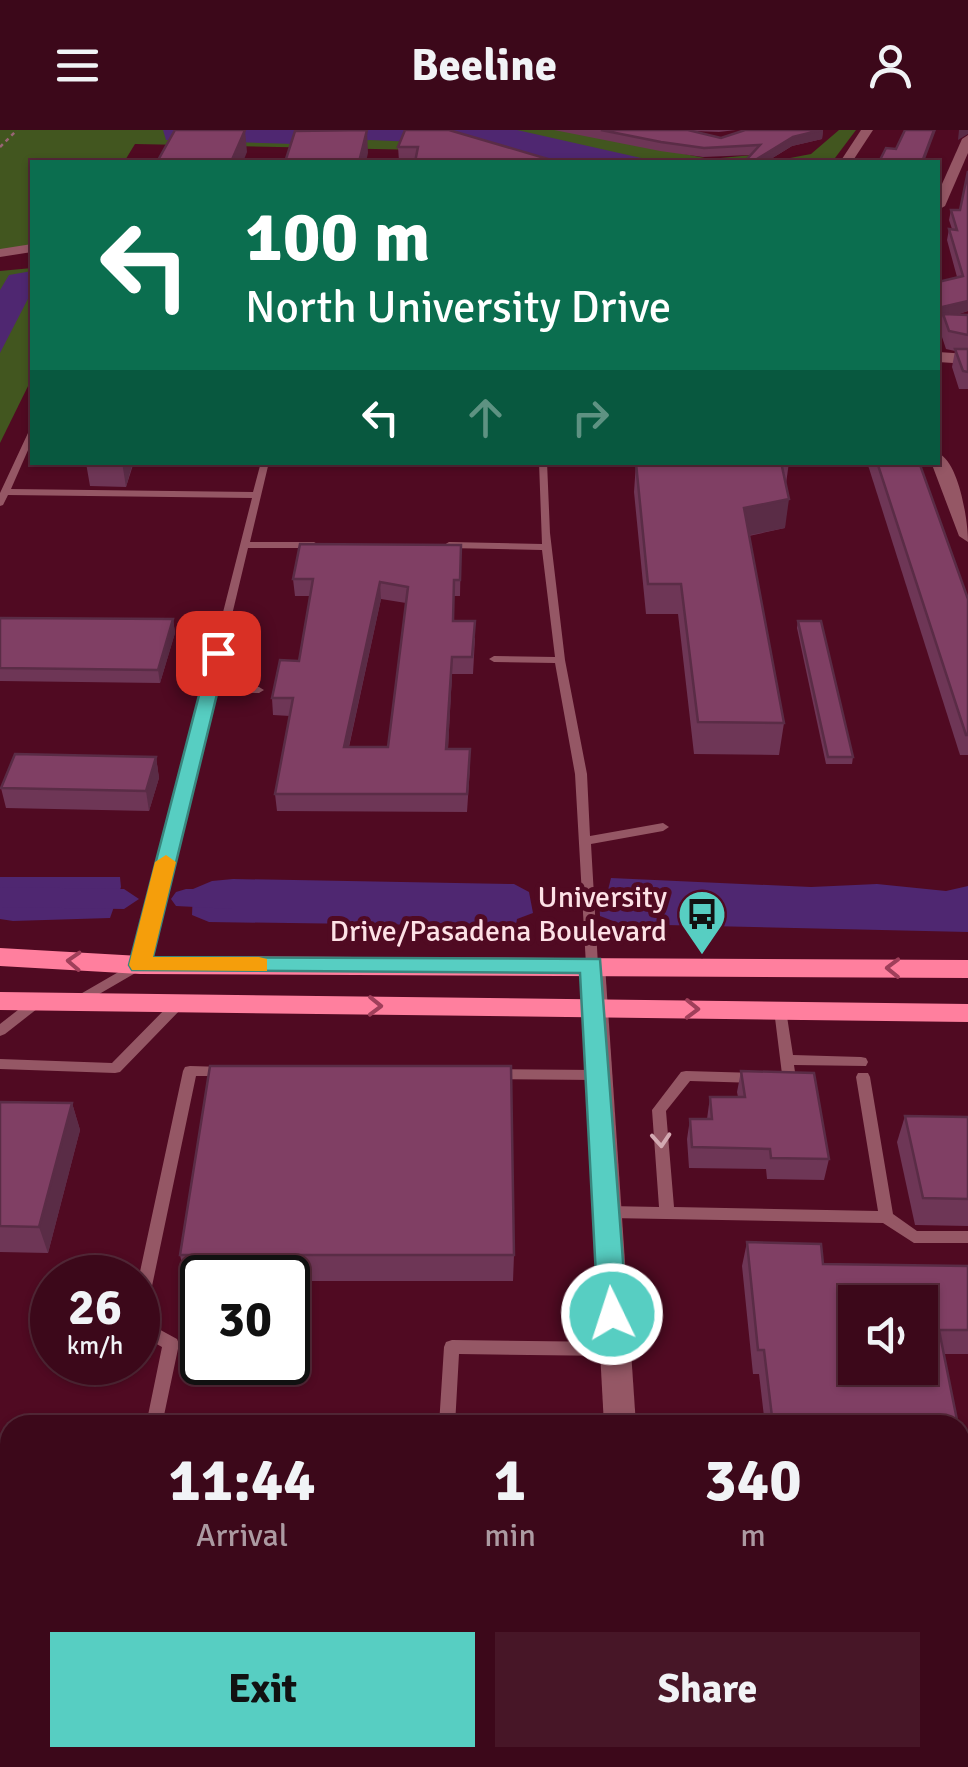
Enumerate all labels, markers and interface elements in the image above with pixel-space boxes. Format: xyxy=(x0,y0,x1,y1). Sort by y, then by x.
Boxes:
icon: menu xyxy=(50,38,105,93)
text: Beeline xyxy=(411,38,557,93)
icon: person xyxy=(863,38,918,93)
text: 100 m xyxy=(245,194,430,280)
icon: left xyxy=(80,200,210,330)
text: North University Drive xyxy=(245,280,671,335)
icon: left xyxy=(353,390,408,445)
icon: ahead xyxy=(458,390,513,445)
icon: right xyxy=(563,390,618,445)
pin xyxy=(176,611,261,696)
icon: arrive xyxy=(191,626,246,681)
place label: University Drive/Pasadena Boulevard xyxy=(330,879,667,950)
bus stop icon: University Drive/Pasadena Boulevard xyxy=(676,888,728,956)
one-way arrow xyxy=(66,951,82,972)
one-way arrow xyxy=(885,958,901,979)
one-way arrow xyxy=(368,995,384,1017)
one-way arrow xyxy=(686,998,701,1020)
one-way arrow xyxy=(650,1133,672,1149)
speed limit sign: 30 xyxy=(180,1255,310,1385)
position arrow xyxy=(560,1262,664,1366)
text: 26 xyxy=(68,1277,122,1339)
map controls xyxy=(838,1285,938,1385)
button: sound xyxy=(838,1285,938,1385)
text: km/h xyxy=(67,1330,123,1361)
text: 11:44 xyxy=(168,1444,316,1518)
text: 1 xyxy=(494,1444,526,1518)
text: 340 xyxy=(704,1444,802,1518)
text: Arrival xyxy=(196,1516,288,1555)
text: min xyxy=(484,1516,536,1555)
text: m xyxy=(740,1516,766,1555)
button: Exit xyxy=(50,1632,475,1747)
button: Share xyxy=(495,1632,920,1747)

